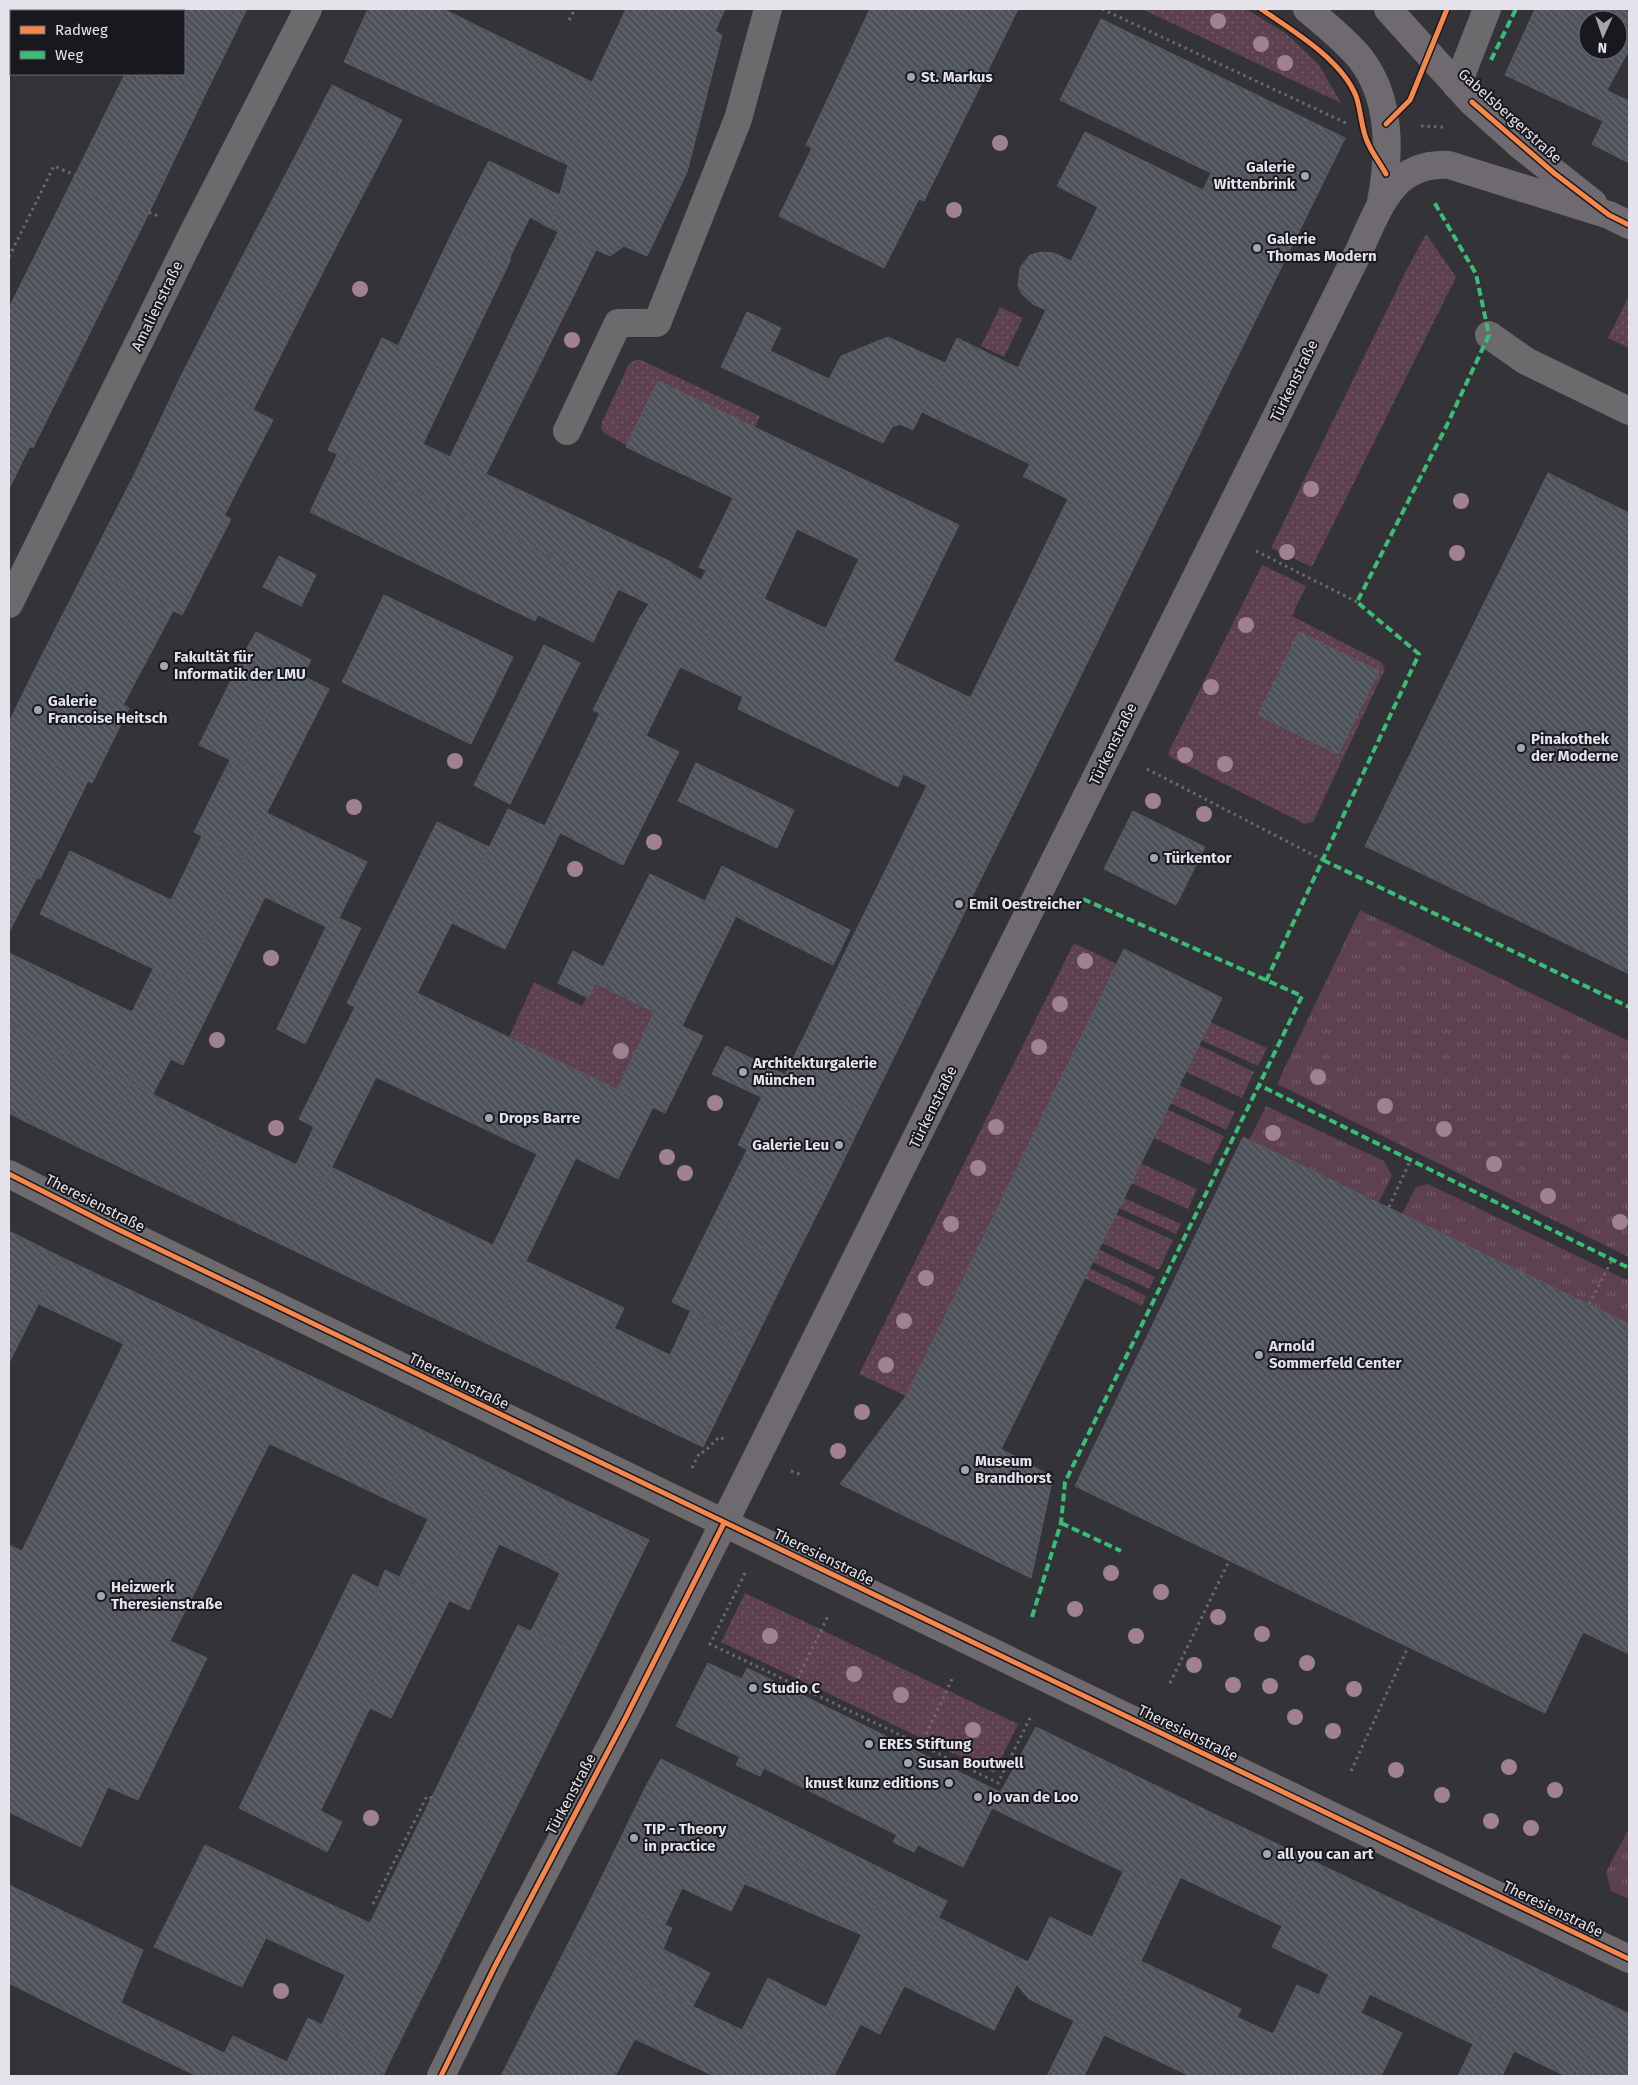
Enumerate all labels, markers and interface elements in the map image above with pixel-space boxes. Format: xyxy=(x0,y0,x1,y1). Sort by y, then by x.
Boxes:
legend xyxy=(10,10,185,75)
north arrow xyxy=(1578,10,1628,60)
text: Radweg xyxy=(55,21,108,39)
text: N xyxy=(1597,39,1607,56)
text: Weg xyxy=(55,46,83,64)
street label: Gabelsbergerstraße xyxy=(1455,65,1565,167)
place label: St. Markus xyxy=(921,68,993,86)
marker: St. Markus xyxy=(905,71,917,83)
place label: Galerie Wittenbrink xyxy=(1214,158,1296,193)
marker: Galerie Wittenbrink xyxy=(1299,170,1311,182)
place label: Galerie Thomas Modern xyxy=(1267,230,1377,265)
marker: Galerie Thomas Modern xyxy=(1251,242,1263,254)
street label: Amalienstraße xyxy=(127,258,187,354)
street label: Türkenstraße xyxy=(1266,337,1322,425)
place label: Fakultät für Informatik der LMU xyxy=(174,648,306,683)
marker: Fakultät für Informatik der LMU xyxy=(158,660,170,672)
place label: Galerie Francoise Heitsch xyxy=(48,692,167,727)
street label: Türkenstraße xyxy=(1085,700,1141,788)
marker: Galerie Francoise Heitsch xyxy=(32,704,44,716)
place label: Pinakothek der Moderne xyxy=(1531,730,1619,765)
marker: Pinakothek der Moderne xyxy=(1515,742,1527,754)
place label: Türkentor xyxy=(1164,849,1232,867)
marker: Türkentor xyxy=(1148,852,1160,864)
place label: Emil Oestreicher xyxy=(969,895,1083,913)
marker: Emil Oestreicher xyxy=(953,898,965,910)
place label: Architekturgalerie München xyxy=(752,1054,877,1089)
street label: Türkenstraße xyxy=(905,1063,961,1151)
marker: Architekturgalerie München xyxy=(737,1066,749,1078)
place label: Drops Barre xyxy=(499,1109,580,1127)
marker: Drops Barre xyxy=(483,1112,495,1124)
place label: Galerie Leu xyxy=(752,1136,829,1154)
marker: Galerie Leu xyxy=(833,1139,845,1151)
street label: Theresienstraße xyxy=(42,1170,148,1236)
place label: Arnold Sommerfeld Center xyxy=(1268,1337,1402,1372)
street label: Theresienstraße xyxy=(406,1349,512,1413)
marker: Arnold Sommerfeld Center xyxy=(1253,1349,1265,1361)
place label: Museum Brandhorst xyxy=(975,1452,1052,1487)
marker: Museum Brandhorst xyxy=(959,1464,971,1476)
street label: Theresienstraße xyxy=(771,1525,877,1589)
place label: Heizwerk Theresienstraße xyxy=(111,1578,222,1613)
marker: Heizwerk Theresienstraße xyxy=(95,1590,107,1602)
place label: Studio C xyxy=(763,1679,820,1697)
marker: Studio C xyxy=(747,1682,759,1694)
street label: Theresienstraße xyxy=(1135,1701,1241,1765)
place label: ERES Stiftung xyxy=(879,1735,972,1753)
marker: ERES Stiftung xyxy=(863,1738,875,1750)
street label: Türkenstraße xyxy=(542,1750,600,1838)
place label: Susan Boutwell xyxy=(918,1754,1024,1772)
marker: Susan Boutwell xyxy=(902,1757,914,1769)
place label: knust kunz editions xyxy=(805,1774,939,1792)
marker: knust kunz editions xyxy=(943,1777,955,1789)
place label: Jo van de Loo xyxy=(987,1788,1079,1806)
marker: Jo van de Loo xyxy=(972,1791,984,1803)
place label: TIP - Theory in practice xyxy=(644,1820,727,1855)
marker: TIP - Theory in practice xyxy=(628,1832,640,1844)
place label: all you can art xyxy=(1277,1845,1374,1863)
marker: all you can art xyxy=(1261,1848,1273,1860)
street label: Theresienstraße xyxy=(1500,1877,1606,1941)

